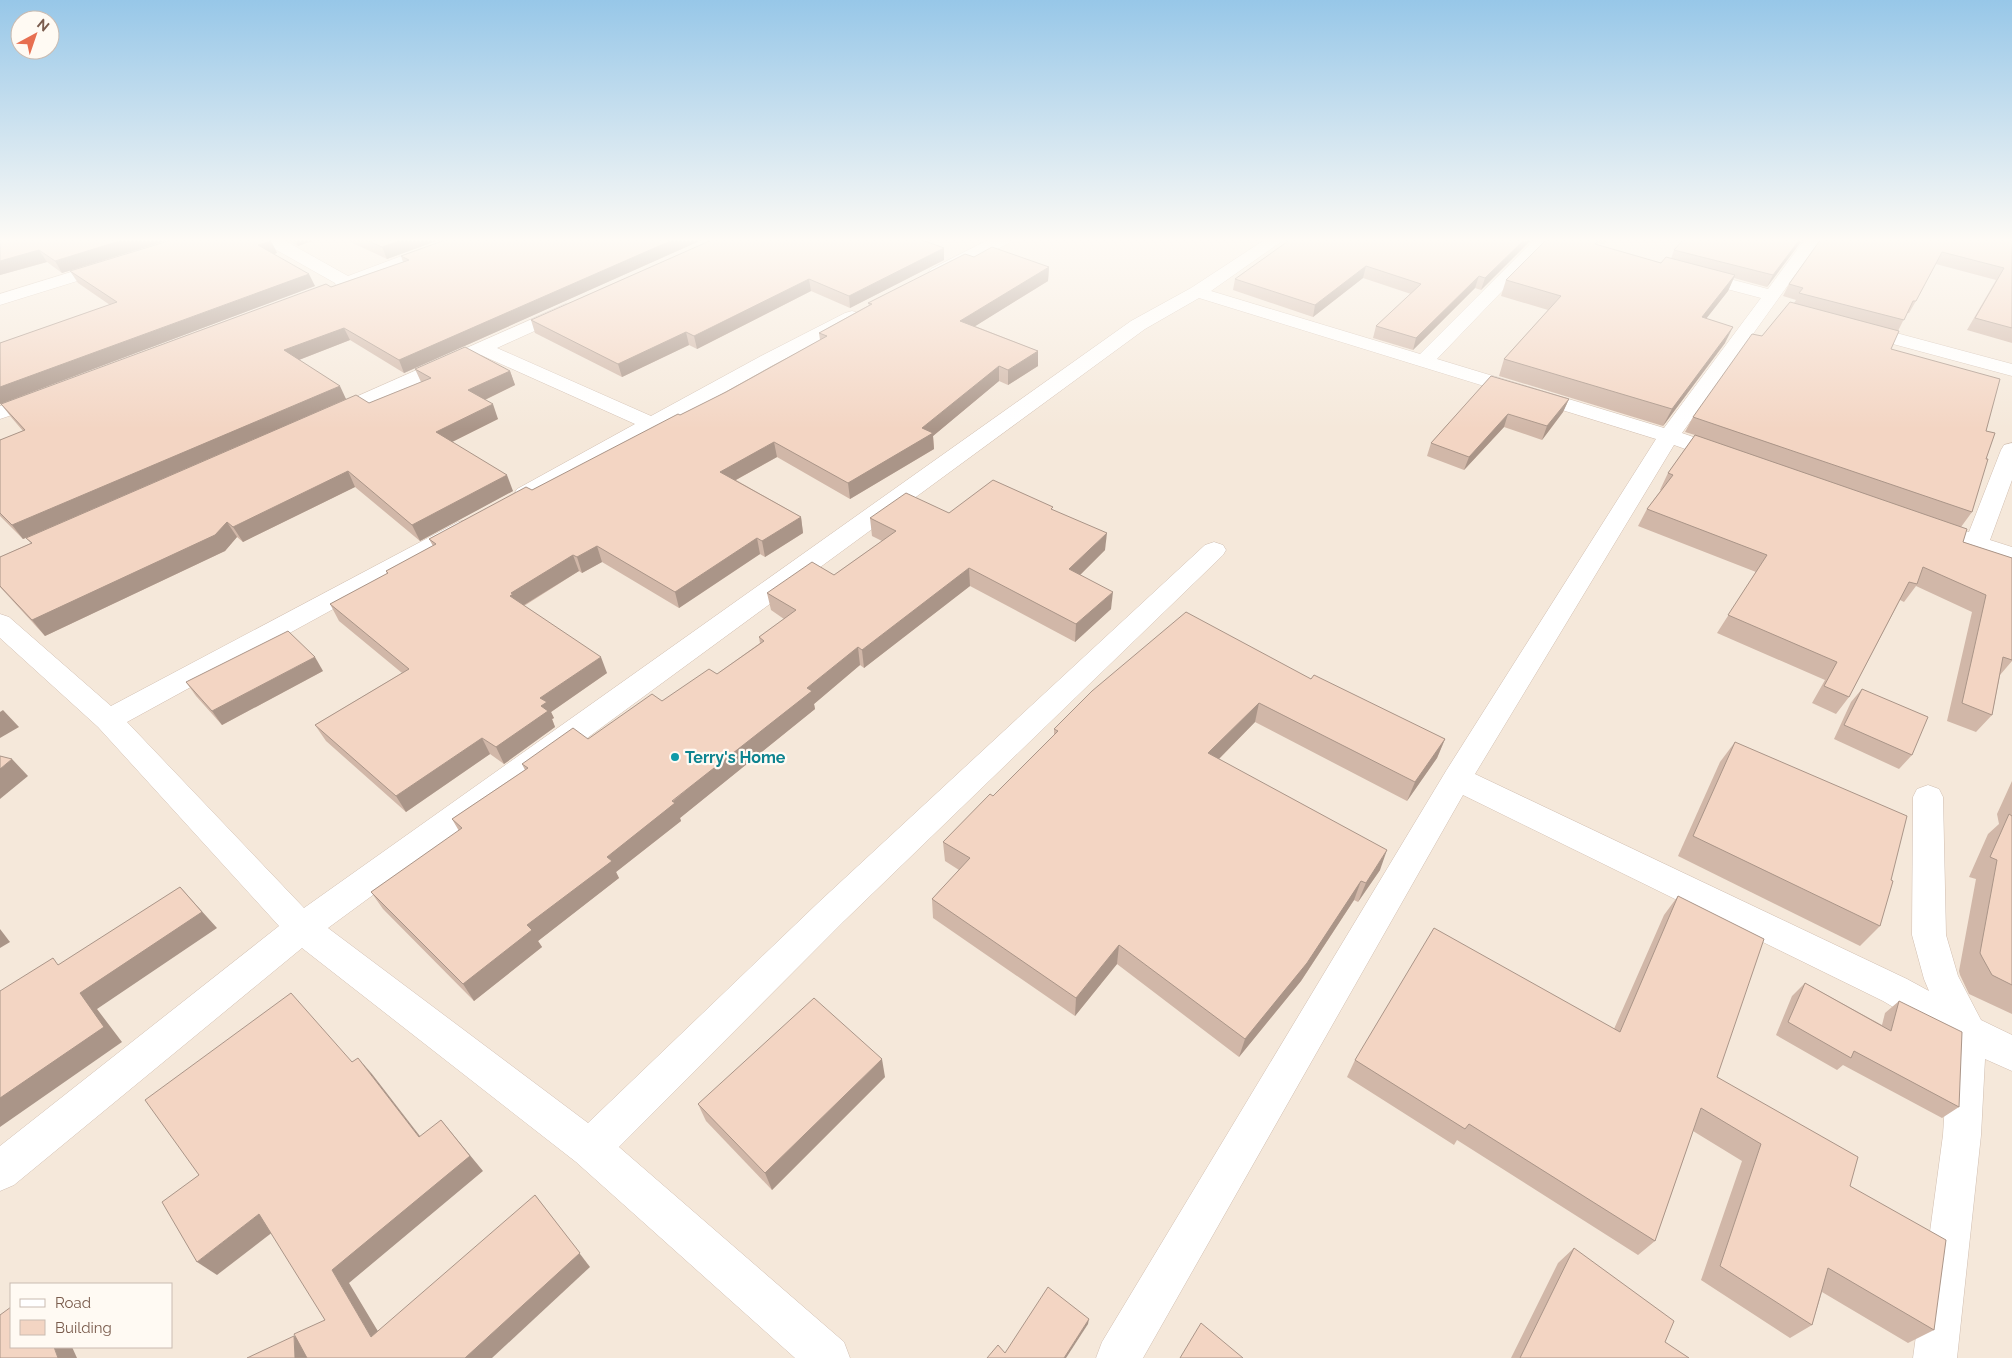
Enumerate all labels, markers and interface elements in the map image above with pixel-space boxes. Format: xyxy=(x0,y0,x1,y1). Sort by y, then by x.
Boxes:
north arrow xyxy=(10,10,60,60)
text: N xyxy=(34,15,53,35)
place label: Terry's Home xyxy=(685,748,786,767)
marker: Terry's Home xyxy=(669,751,681,763)
legend xyxy=(10,1283,172,1348)
text: Road xyxy=(55,1294,91,1312)
text: Building xyxy=(55,1319,112,1337)

